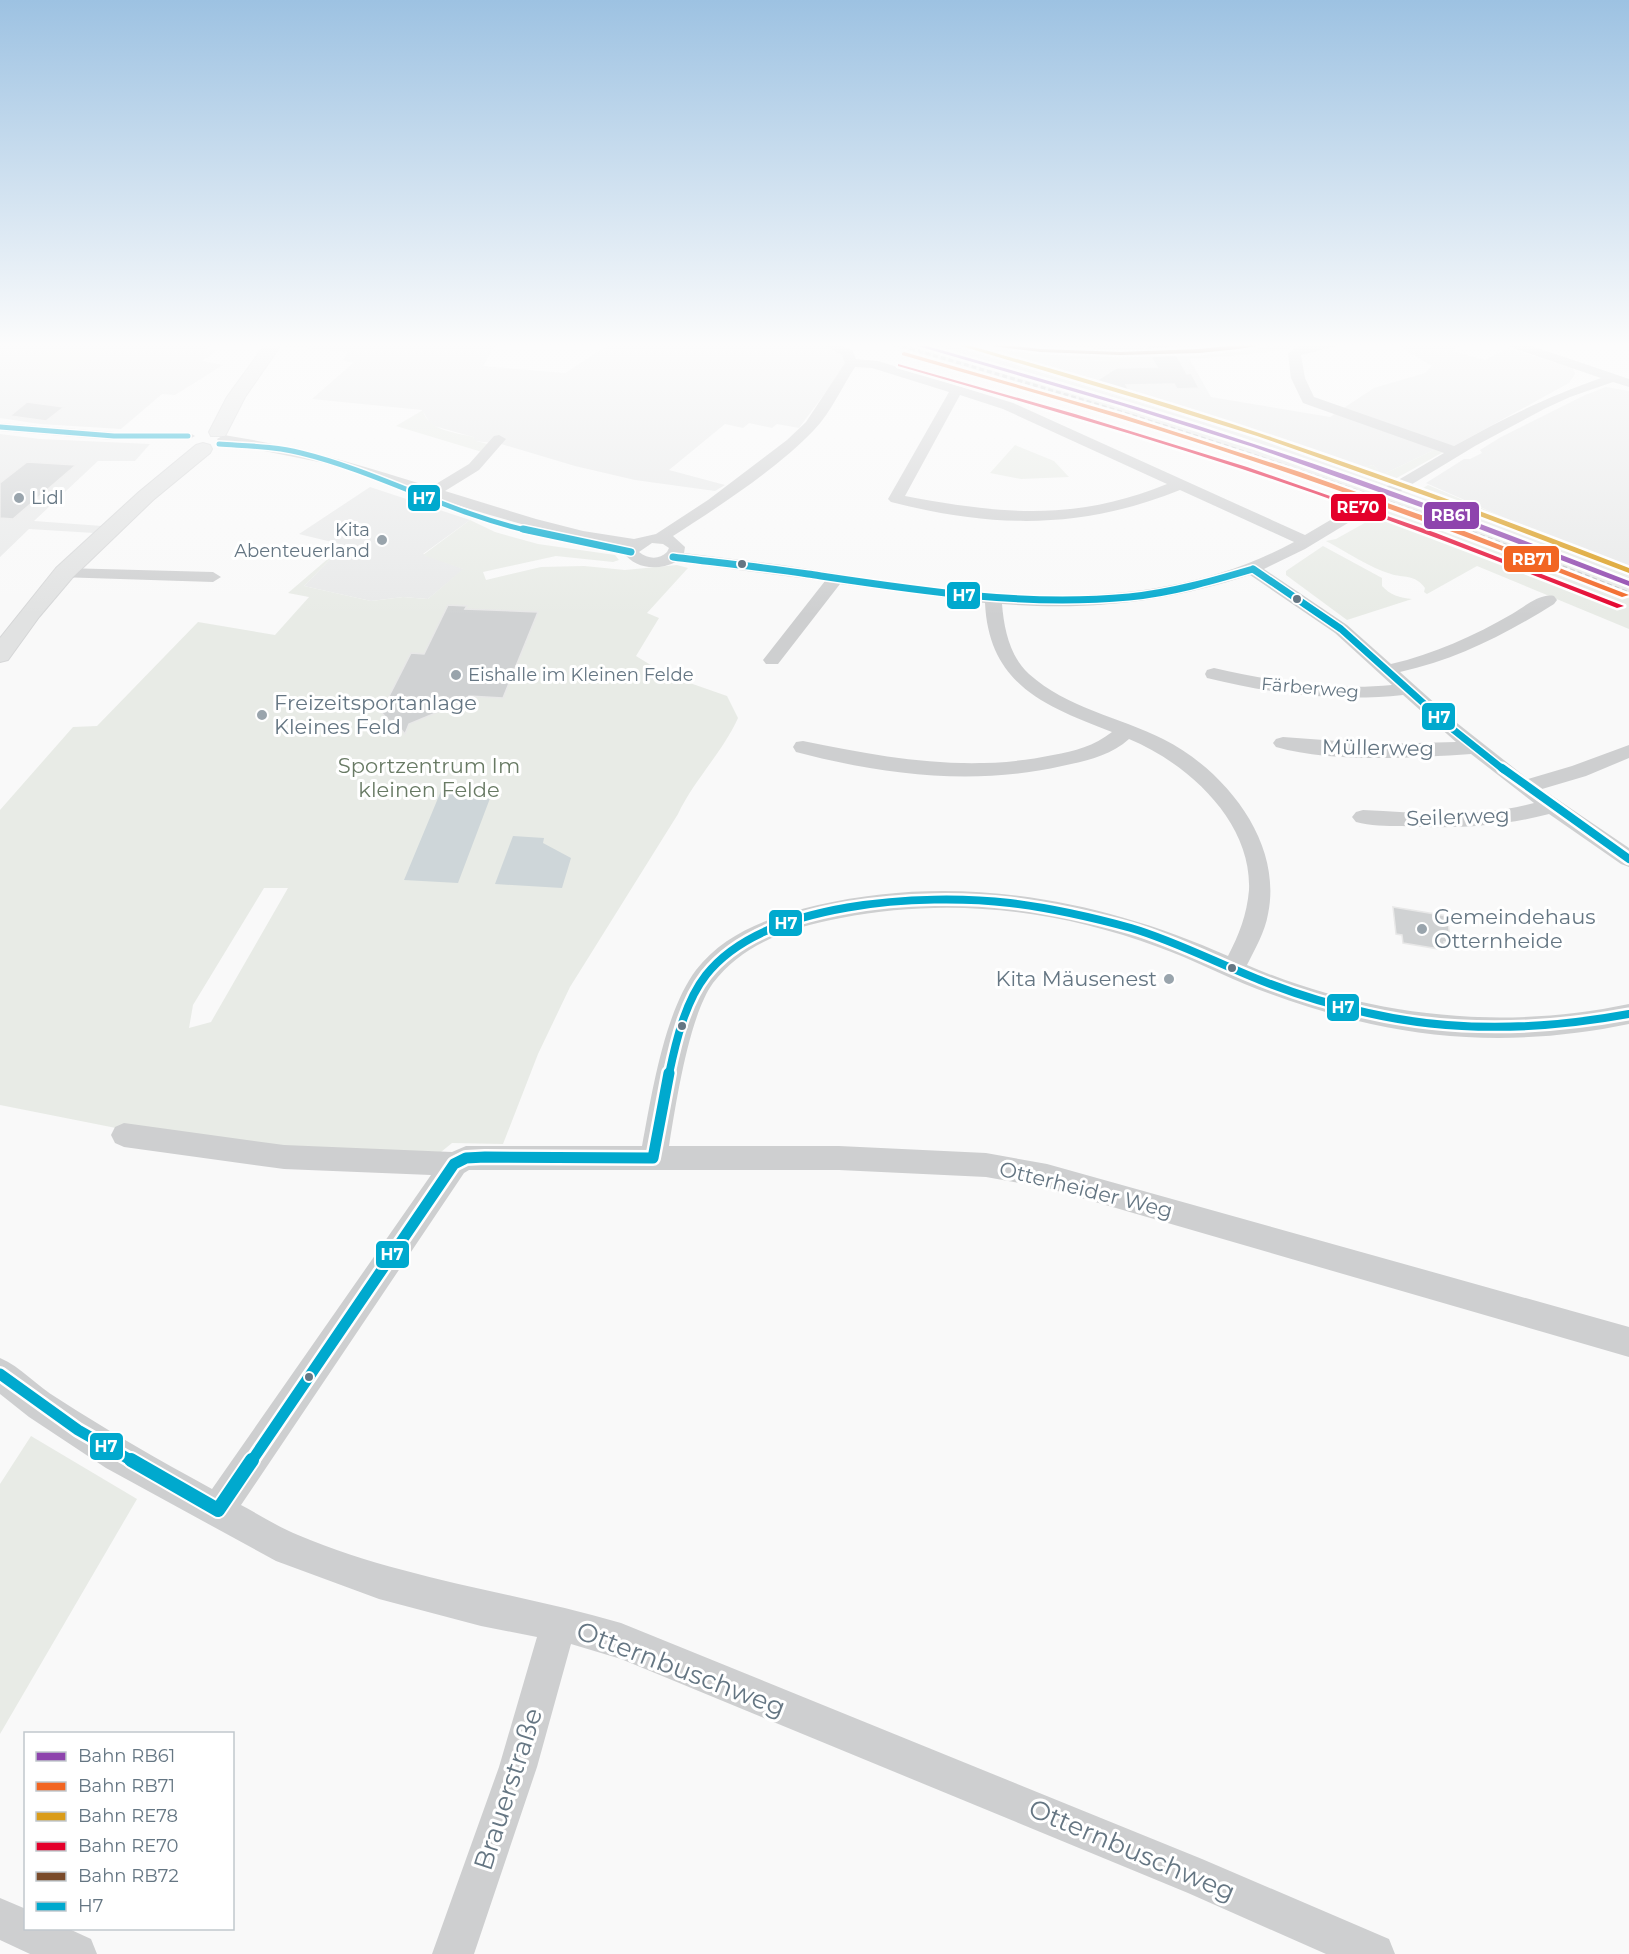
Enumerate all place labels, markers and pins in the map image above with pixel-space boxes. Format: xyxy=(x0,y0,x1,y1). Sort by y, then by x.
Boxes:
place label: Lidl xyxy=(31,487,64,509)
marker: Lidl xyxy=(12,491,26,505)
place label: Kita Abenteuerland xyxy=(234,519,370,562)
marker: Kita Abenteuerland xyxy=(375,533,389,547)
unlabelled marker xyxy=(736,558,748,570)
unlabelled marker xyxy=(1291,593,1303,605)
place label: Eishalle im Kleinen Felde xyxy=(468,664,694,686)
marker: Eishalle im Kleinen Felde xyxy=(449,668,463,682)
place label: Freizeitsportanlage Kleines Feld xyxy=(274,690,477,739)
marker: Freizeitsportanlage Kleines Feld xyxy=(255,708,269,722)
place label: Gemeindehaus Otternheide xyxy=(1434,904,1596,953)
marker: Gemeindehaus Otternheide xyxy=(1415,922,1429,936)
unlabelled marker xyxy=(1226,962,1238,974)
place label: Kita Mäusenest xyxy=(995,966,1157,991)
marker: Kita Mäusenest xyxy=(1162,972,1176,986)
unlabelled marker xyxy=(676,1020,688,1032)
unlabelled marker xyxy=(303,1371,315,1383)

